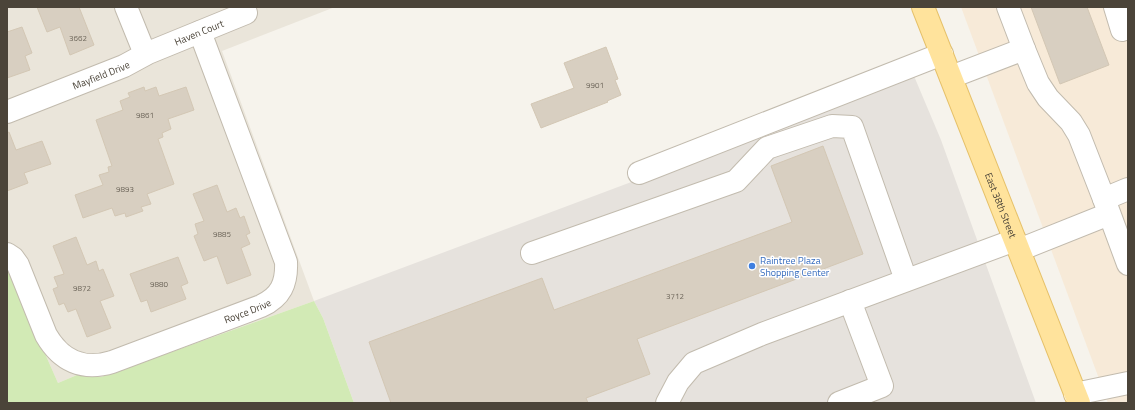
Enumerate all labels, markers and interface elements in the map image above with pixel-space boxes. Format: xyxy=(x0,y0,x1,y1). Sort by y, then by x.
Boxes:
street label: Haven Court xyxy=(172,16,226,49)
house number: 3662 xyxy=(69,32,87,44)
street label: Mayfield Drive xyxy=(70,57,133,94)
house number: 9901 xyxy=(586,79,604,91)
house number: 9861 xyxy=(136,109,154,121)
street label: East 38th Street xyxy=(981,170,1020,241)
house number: 9893 xyxy=(116,183,134,195)
house number: 9885 xyxy=(213,228,231,240)
place label: Raintree Plaza Shopping Center xyxy=(760,253,830,280)
marker: Raintree Plaza Shopping Center xyxy=(747,261,757,271)
house number: 9880 xyxy=(150,278,168,290)
house number: 9872 xyxy=(73,282,91,294)
house number: 3712 xyxy=(666,290,684,302)
street label: Royce Drive xyxy=(222,295,274,327)

